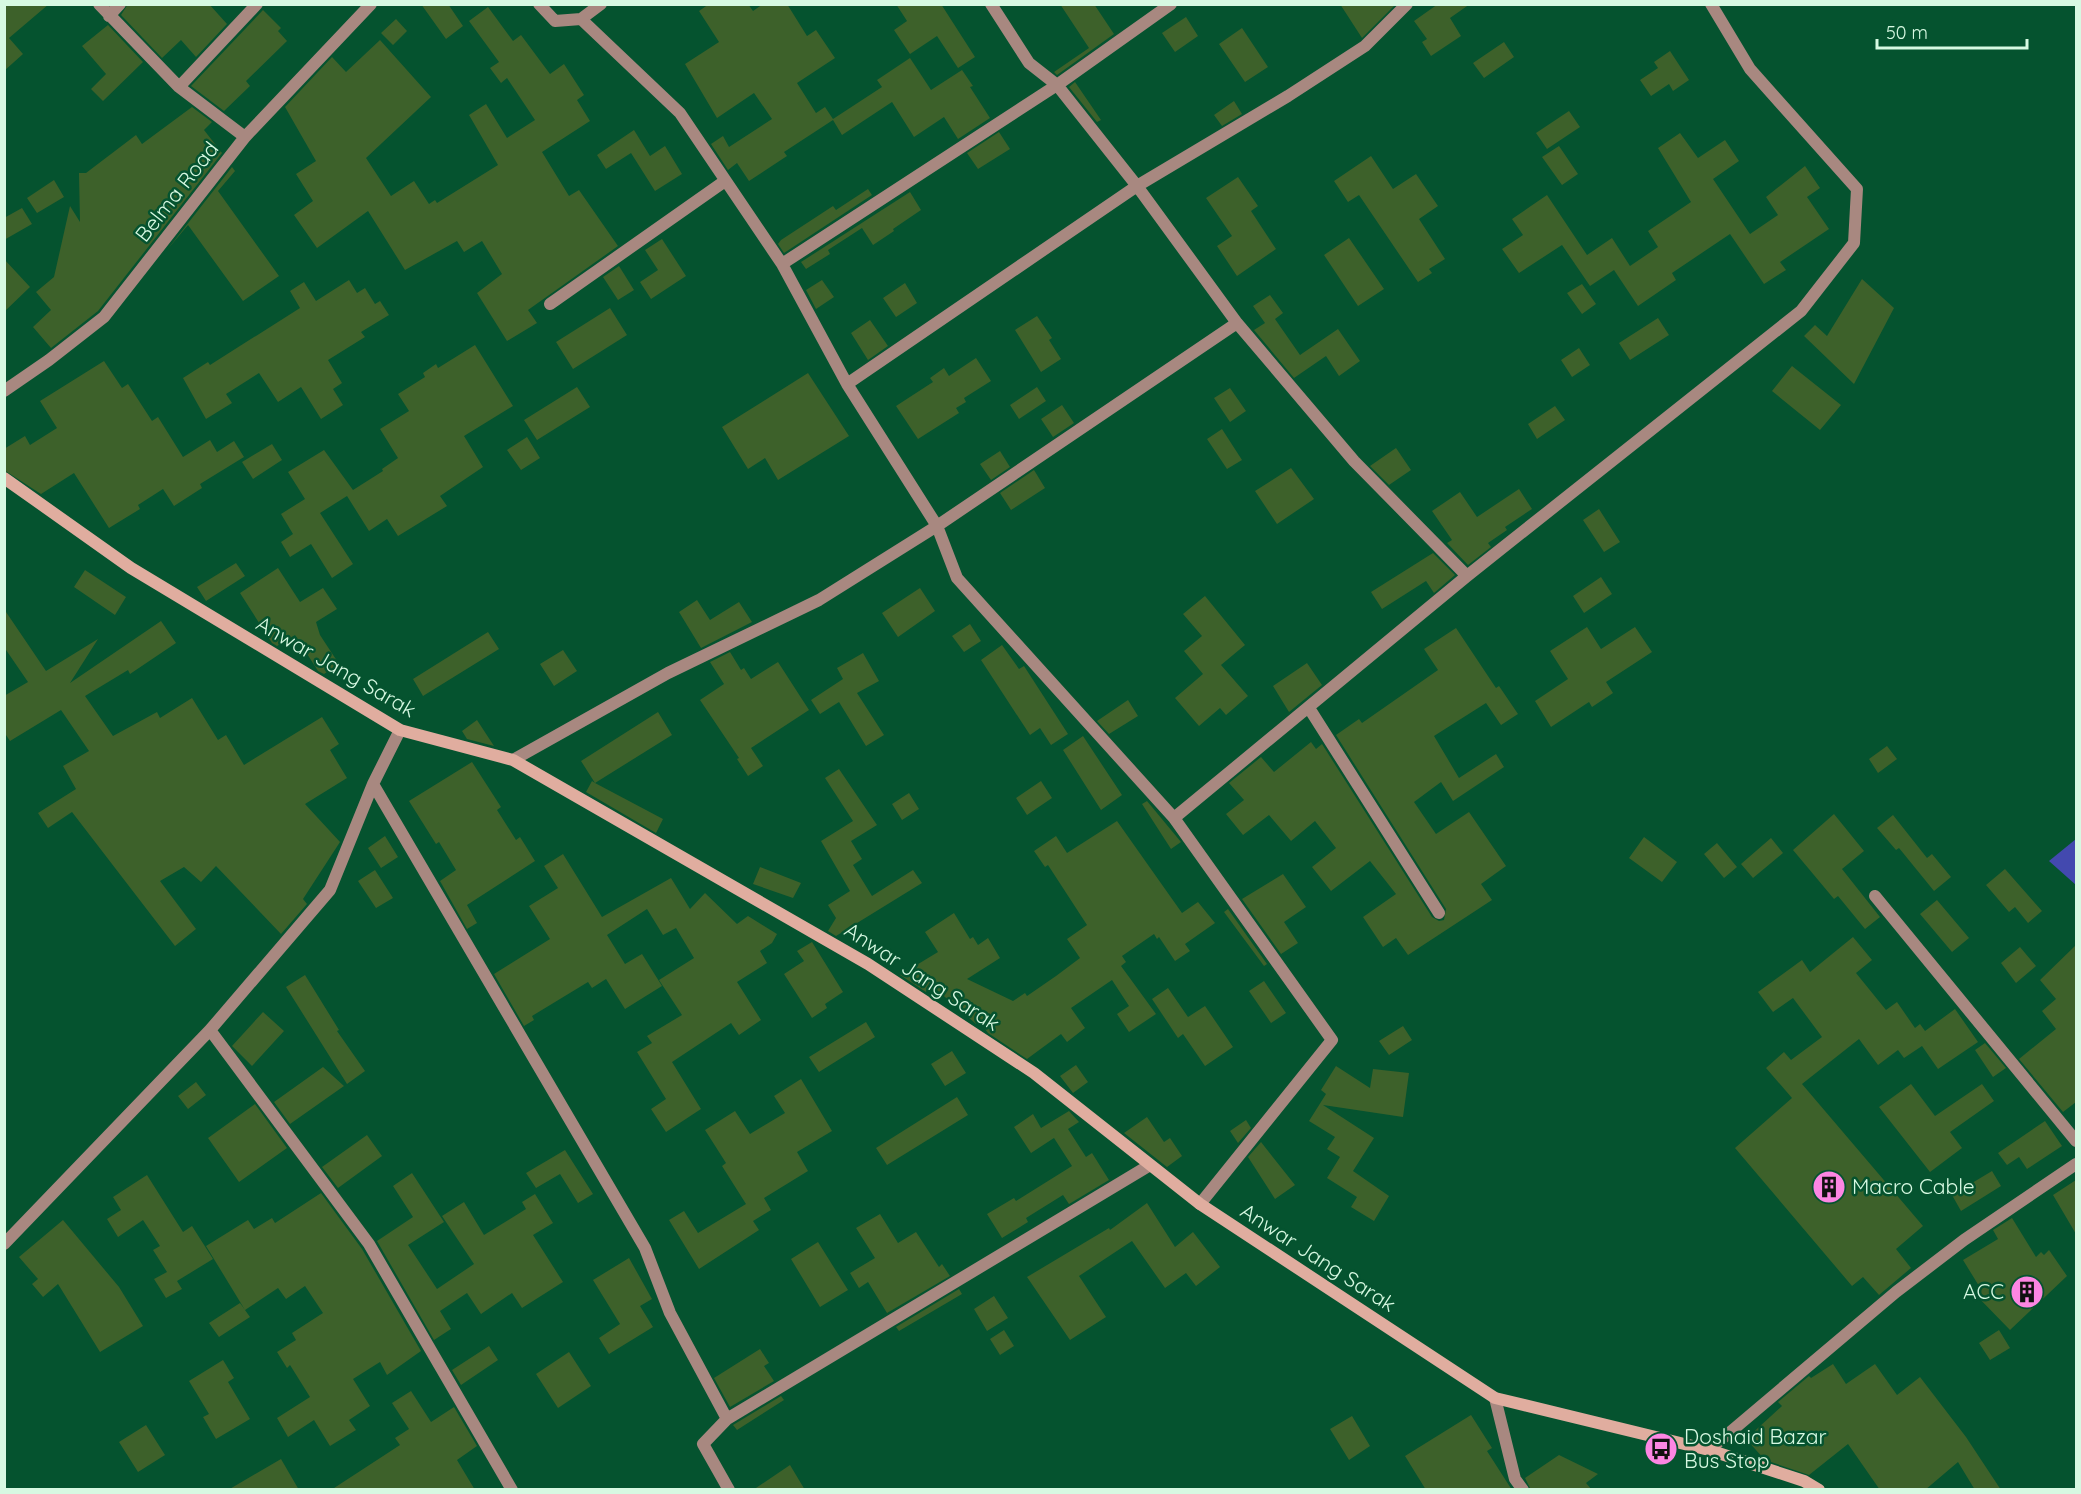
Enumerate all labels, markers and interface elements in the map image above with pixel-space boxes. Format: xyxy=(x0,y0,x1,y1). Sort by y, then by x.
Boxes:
scale bar xyxy=(1877,12,2027,50)
text: 50 m xyxy=(1886,21,1928,44)
street label: Belma Road xyxy=(129,136,223,247)
street label: Anwar Jang Sarak xyxy=(252,610,421,722)
street label: Anwar Jang Sarak xyxy=(840,916,1005,1036)
building icon: Macro Cable xyxy=(1811,1169,1847,1205)
place label: Macro Cable xyxy=(1852,1173,1975,1199)
street label: Anwar Jang Sarak xyxy=(1236,1197,1401,1317)
building icon: ACC xyxy=(2009,1274,2045,1310)
place label: ACC xyxy=(1963,1278,2004,1304)
place label: Doshaid Bazar Bus Stop xyxy=(1684,1423,1827,1473)
bus stop icon: Doshaid Bazar Bus Stop xyxy=(1643,1431,1679,1467)

